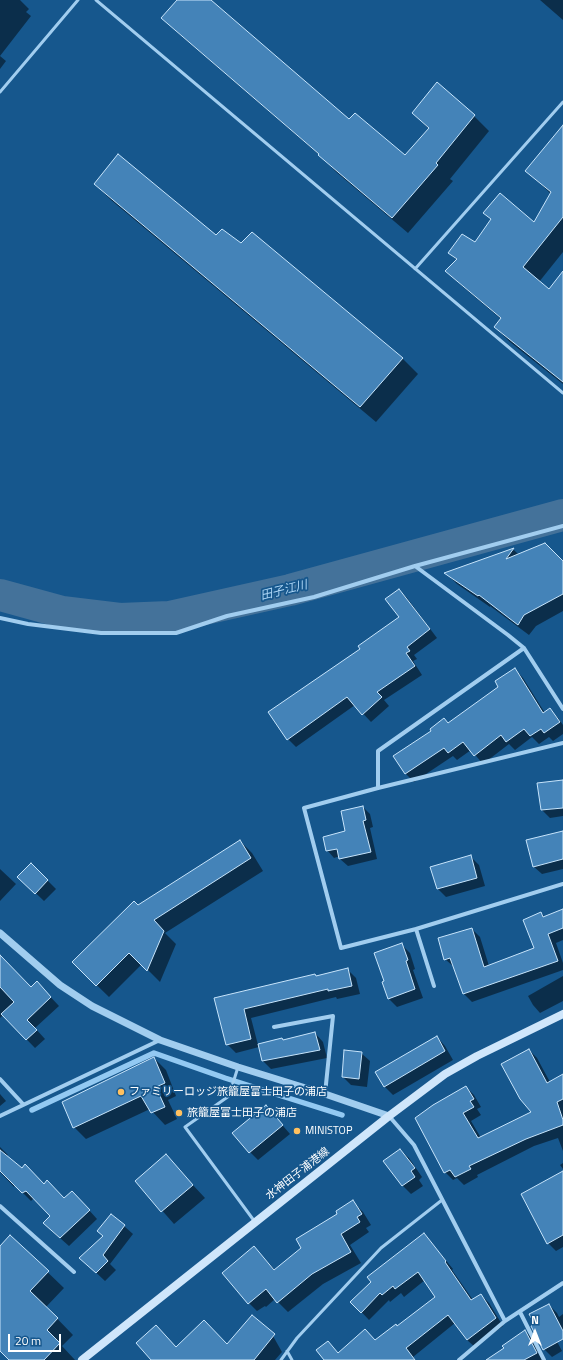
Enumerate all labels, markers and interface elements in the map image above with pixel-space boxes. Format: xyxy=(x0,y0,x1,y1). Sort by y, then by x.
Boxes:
water label: 田子江川 xyxy=(259,578,309,604)
place label: ファミリーロッジ旅籠屋富士田子の浦店 xyxy=(129,1085,327,1099)
marker: ファミリーロッジ旅籠屋富士田子の浦店 xyxy=(116,1087,126,1097)
place label: 旅籠屋富士田子の浦店 xyxy=(187,1106,297,1120)
marker: 旅籠屋富士田子の浦店 xyxy=(174,1108,184,1118)
place label: MINISTOP xyxy=(305,1124,352,1138)
marker: MINISTOP xyxy=(292,1126,302,1136)
street label: 水神田子浦港線 xyxy=(264,1145,332,1203)
north arrow xyxy=(515,1312,555,1352)
text: N xyxy=(531,1312,539,1328)
scale bar xyxy=(10,1326,63,1352)
text: 20 m xyxy=(15,1331,41,1350)

